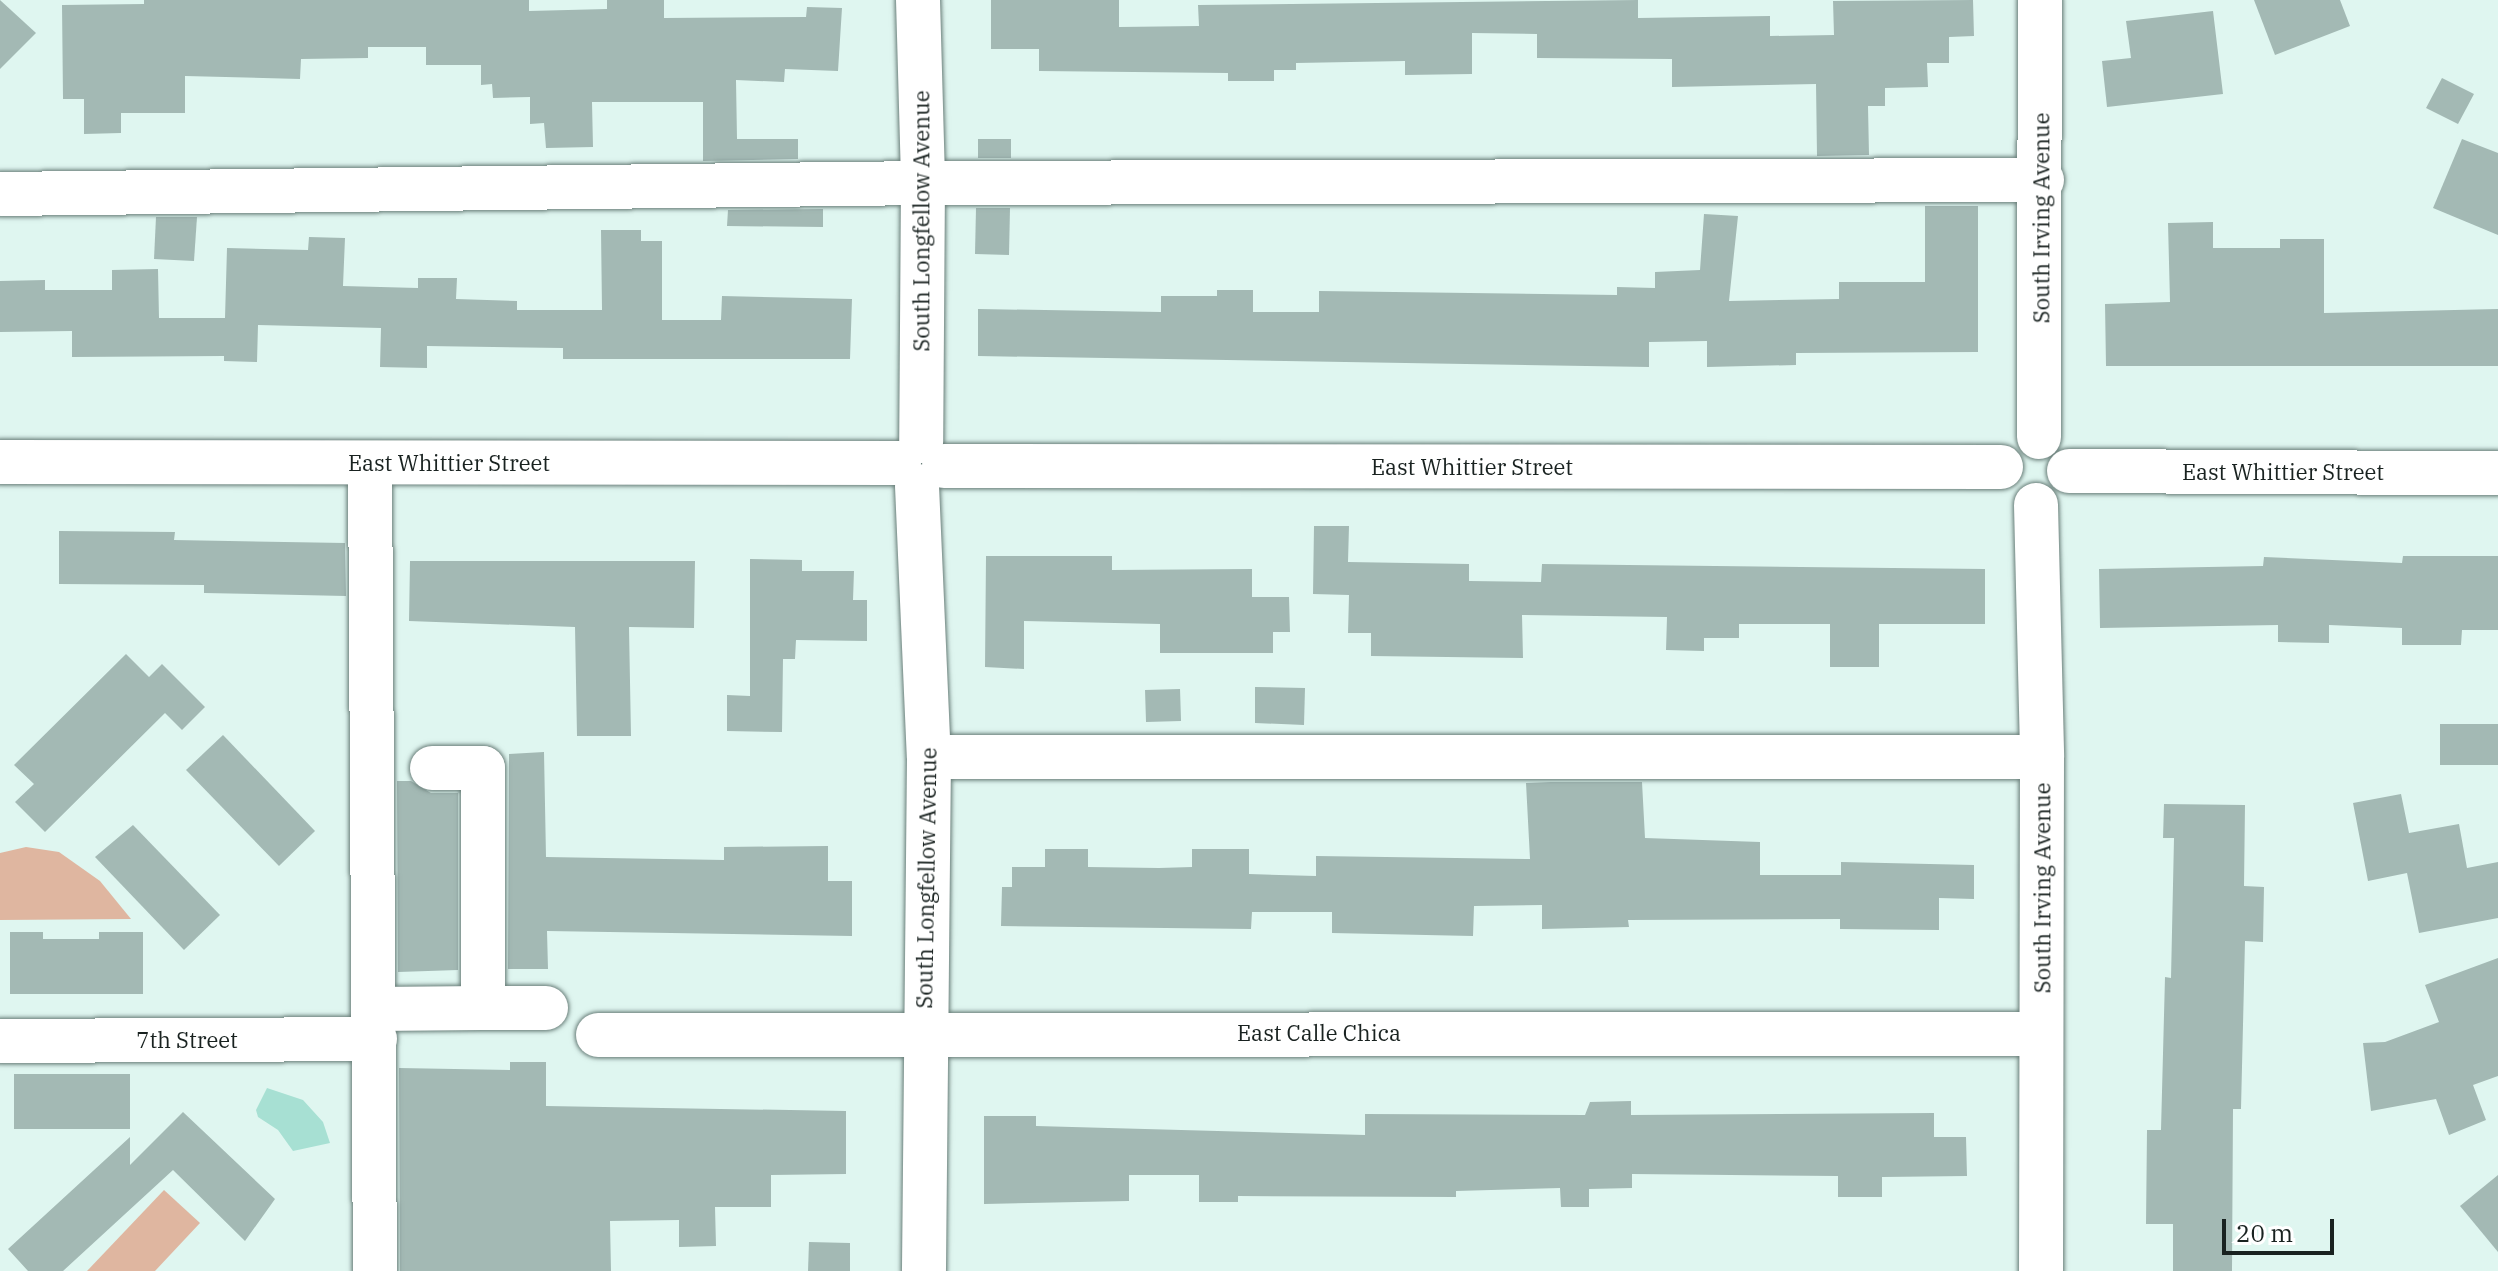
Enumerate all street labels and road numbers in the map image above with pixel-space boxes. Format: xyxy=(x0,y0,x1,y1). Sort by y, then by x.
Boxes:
street label: South Longfellow Avenue xyxy=(908,90,934,352)
street label: South Irving Avenue xyxy=(2028,113,2054,323)
street label: East Whittier Street xyxy=(348,450,550,476)
street label: East Whittier Street xyxy=(1371,454,1573,480)
street label: East Whittier Street xyxy=(2182,459,2384,485)
street label: South Longfellow Avenue xyxy=(911,747,941,1009)
street label: South Irving Avenue xyxy=(2029,783,2055,993)
street label: East Calle Chica xyxy=(1237,1020,1401,1046)
street label: 7th Street xyxy=(136,1027,238,1053)

